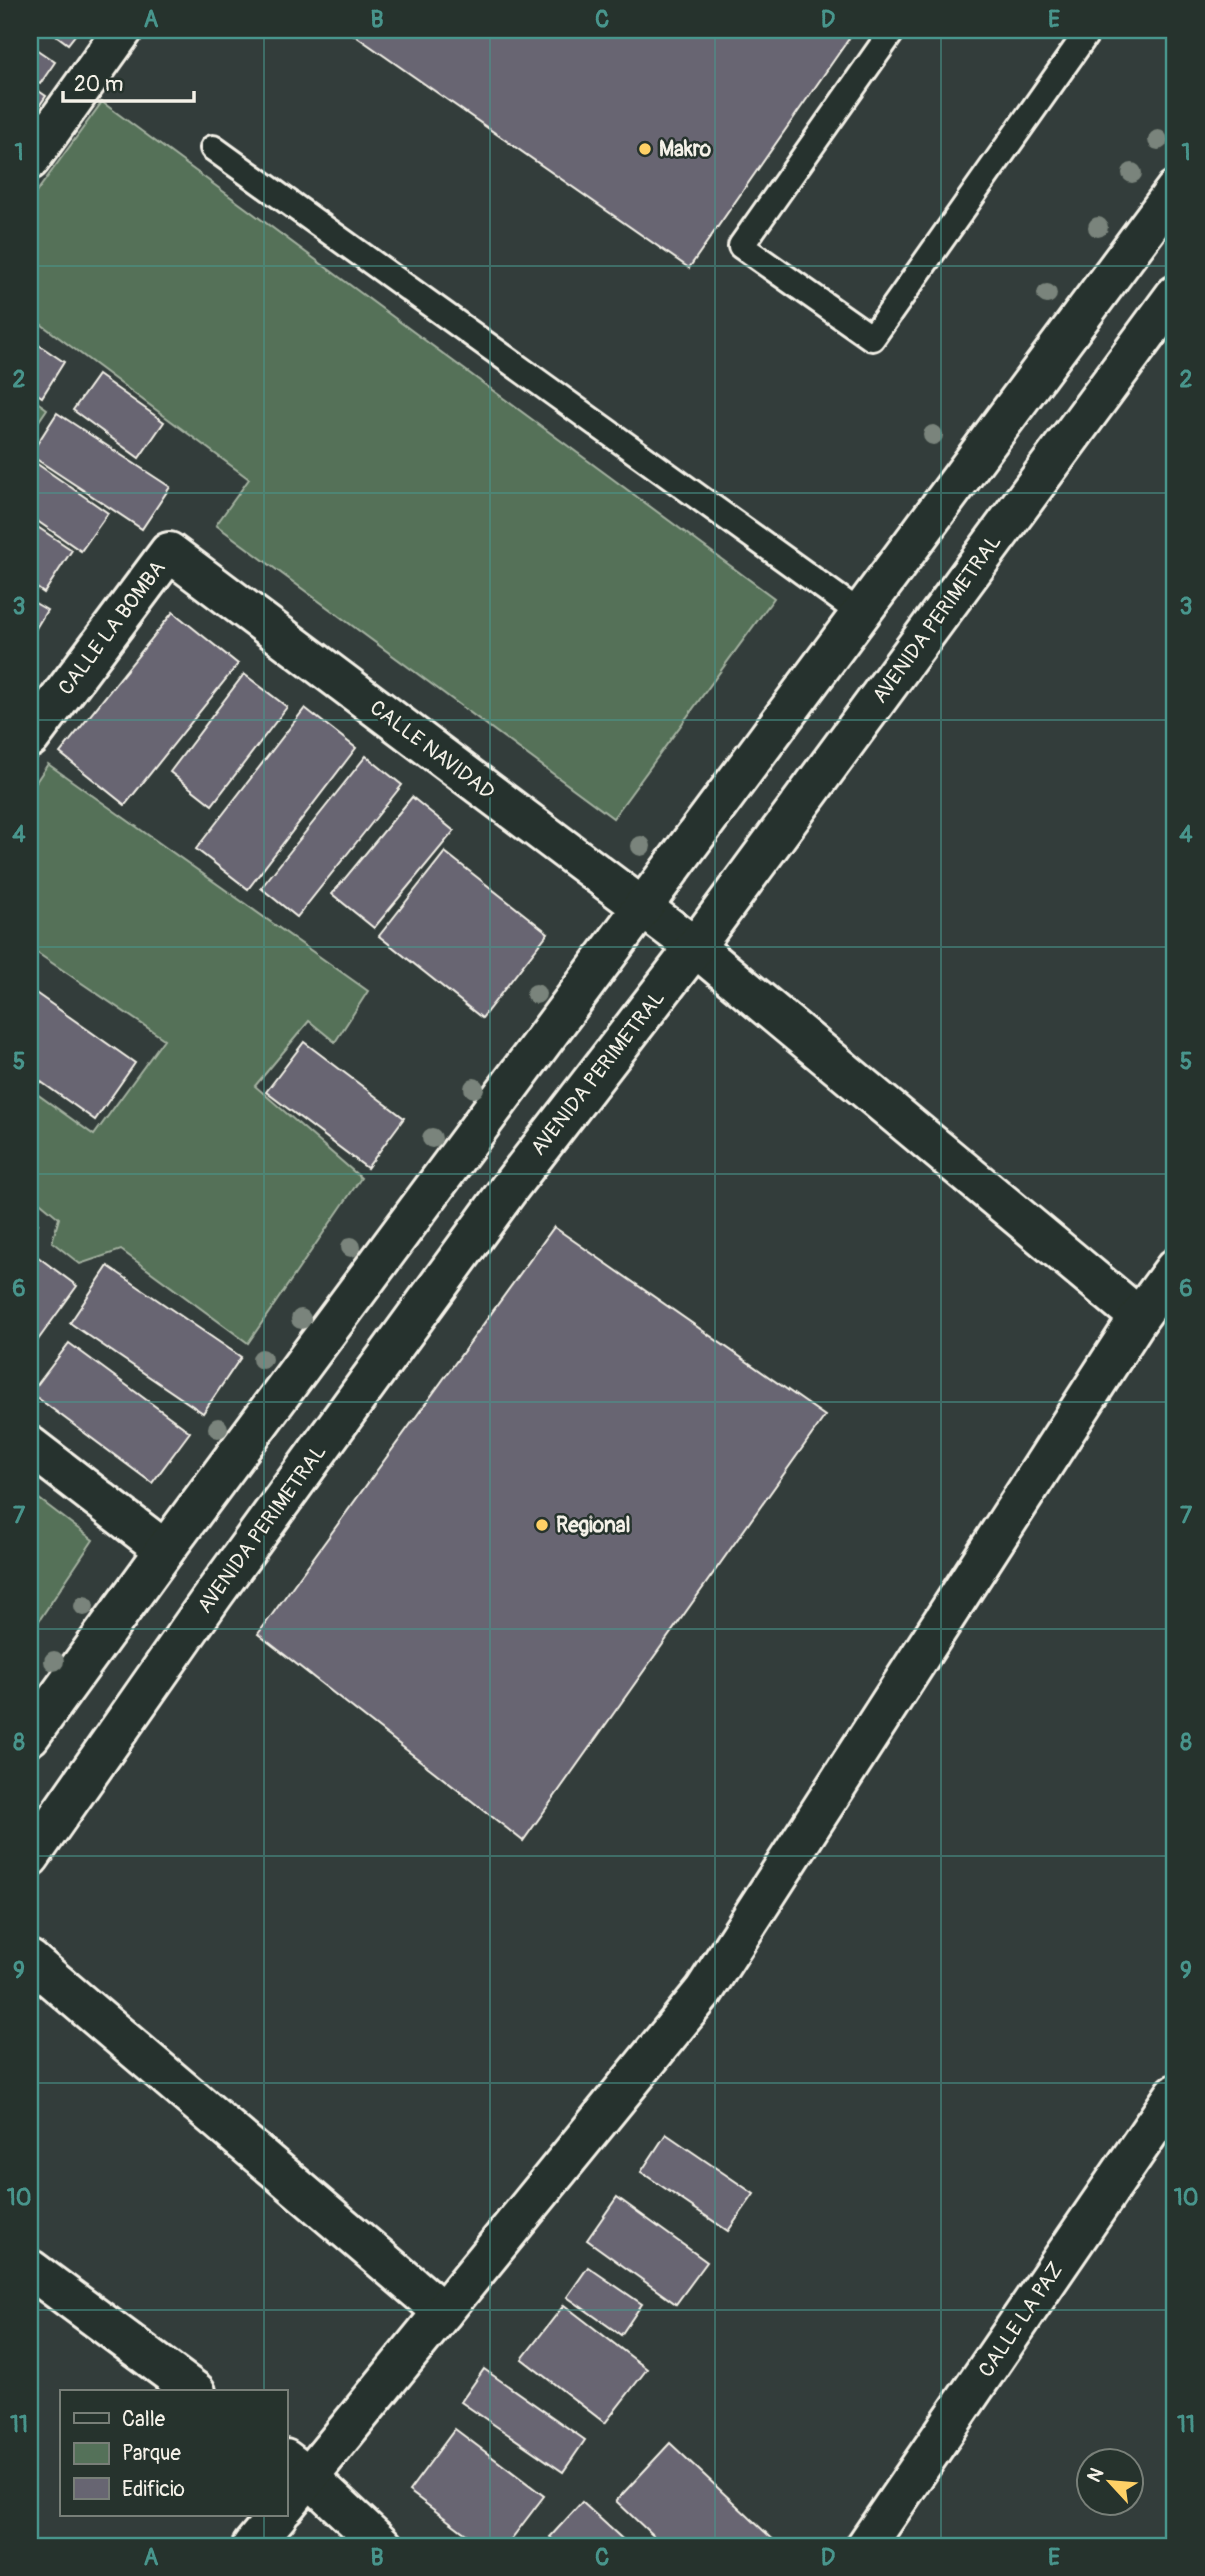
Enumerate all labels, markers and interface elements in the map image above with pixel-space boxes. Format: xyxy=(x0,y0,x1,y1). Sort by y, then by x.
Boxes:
text: A xyxy=(144,5,159,34)
text: B xyxy=(370,5,384,34)
text: C xyxy=(595,5,609,34)
text: D xyxy=(821,5,835,34)
text: E xyxy=(1048,5,1060,34)
scale bar xyxy=(63,60,194,104)
text: 20 m xyxy=(74,71,123,98)
place label: Makro xyxy=(659,136,712,163)
text: 1 xyxy=(15,138,24,167)
text: 1 xyxy=(1182,138,1191,167)
marker: Makro xyxy=(637,141,653,157)
text: 2 xyxy=(13,365,26,394)
text: 2 xyxy=(1180,365,1193,394)
street label: AVENIDA PERIMETRAL xyxy=(867,529,1007,709)
street label: CALLE LA BOMBA xyxy=(53,555,171,701)
text: 3 xyxy=(13,592,25,621)
text: 3 xyxy=(1180,592,1192,621)
street label: CALLE NAVIDAD xyxy=(364,694,500,806)
text: 4 xyxy=(12,820,26,849)
text: 4 xyxy=(1179,820,1193,849)
street label: AVENIDA PERIMETRAL xyxy=(525,985,671,1161)
text: 5 xyxy=(13,1047,25,1076)
text: 5 xyxy=(1180,1047,1192,1076)
text: 6 xyxy=(12,1274,26,1303)
text: 6 xyxy=(1179,1274,1193,1303)
street label: AVENIDA PERIMETRAL xyxy=(192,1439,332,1619)
text: 7 xyxy=(13,1501,26,1530)
text: 7 xyxy=(1180,1501,1193,1530)
place label: Regional xyxy=(556,1512,631,1539)
marker: Regional xyxy=(534,1517,550,1533)
text: 8 xyxy=(13,1728,25,1757)
text: 8 xyxy=(1180,1728,1192,1757)
text: 9 xyxy=(13,1956,25,1985)
text: 9 xyxy=(1180,1956,1192,1985)
text: 10 xyxy=(7,2183,31,2212)
text: 10 xyxy=(1174,2183,1198,2212)
street label: CALLE LA PAZ xyxy=(973,2257,1069,2383)
legend xyxy=(60,2390,287,2516)
text: Calle xyxy=(122,2406,166,2433)
text: 11 xyxy=(10,2410,28,2439)
text: 11 xyxy=(1177,2410,1195,2439)
text: Parque xyxy=(122,2440,181,2467)
north arrow xyxy=(1076,2446,1146,2516)
text: N xyxy=(1082,2464,1109,2486)
text: Edificio xyxy=(122,2476,185,2503)
text: A xyxy=(144,2543,159,2572)
text: B xyxy=(370,2543,384,2572)
text: C xyxy=(595,2543,609,2572)
text: D xyxy=(821,2543,835,2572)
text: E xyxy=(1048,2543,1060,2572)

